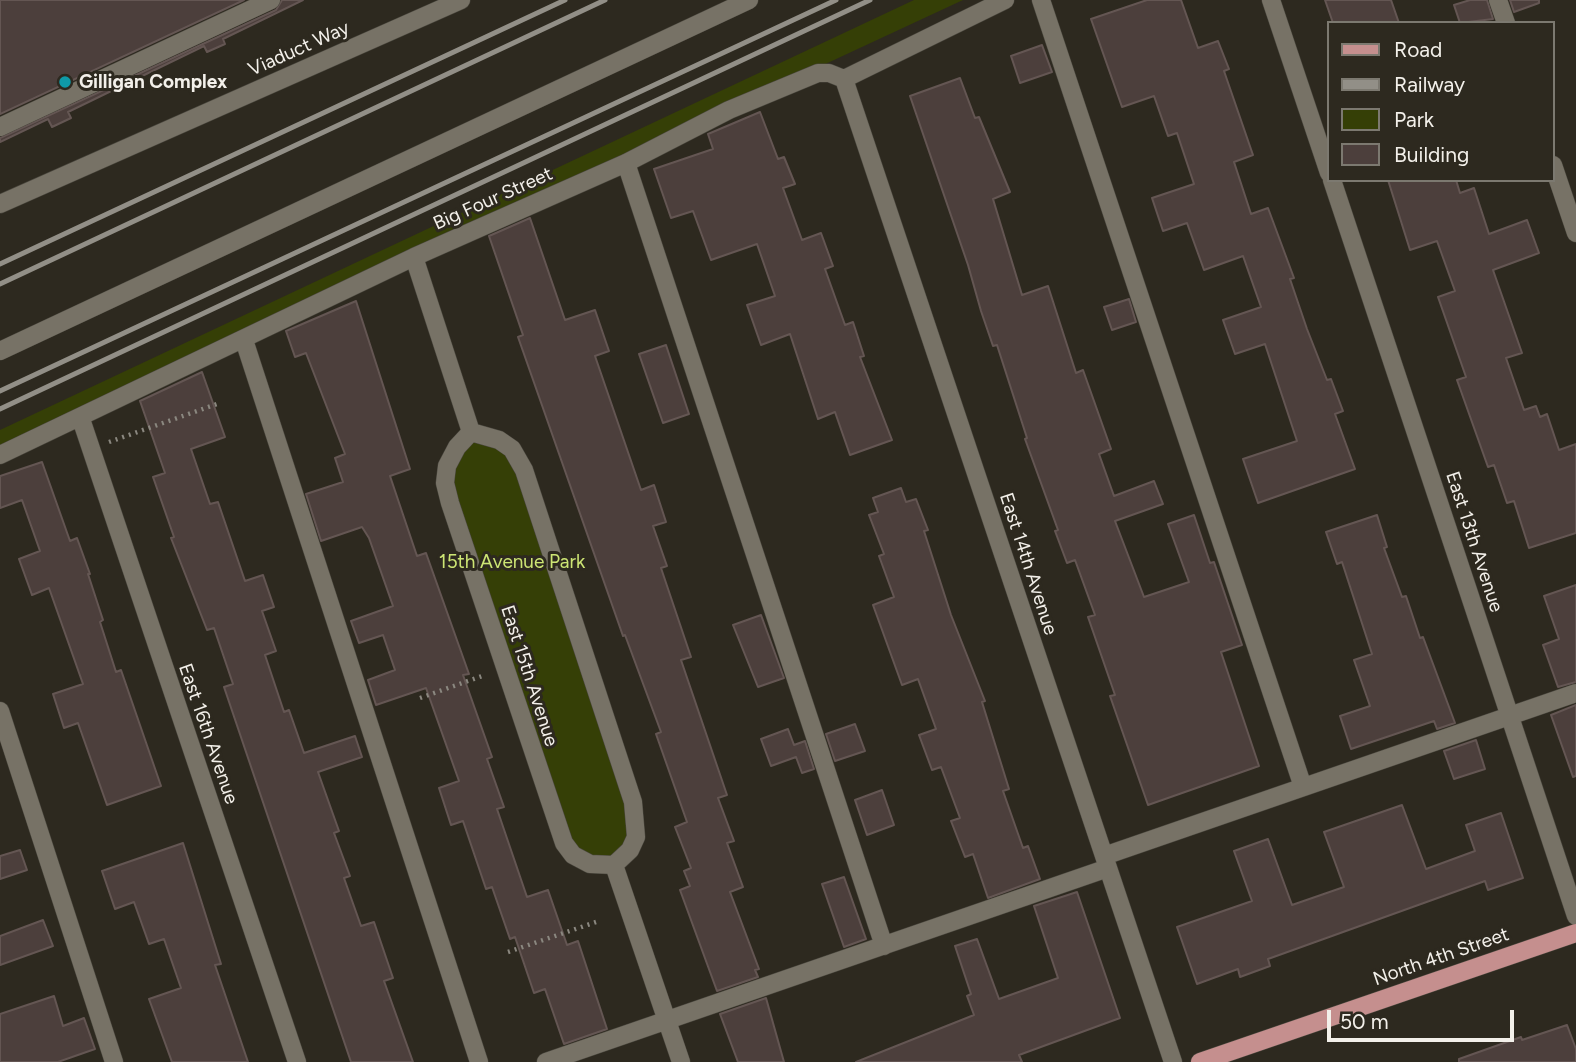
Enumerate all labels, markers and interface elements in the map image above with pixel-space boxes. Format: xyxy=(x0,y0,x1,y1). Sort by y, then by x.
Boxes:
street label: Viaduct Way xyxy=(245,17,353,81)
legend xyxy=(1328,21,1555,182)
text: Road xyxy=(1394,37,1442,62)
place label: Gilligan Complex xyxy=(79,71,227,93)
text: Railway xyxy=(1394,72,1465,97)
marker: Gilligan Complex xyxy=(57,74,73,90)
text: Park xyxy=(1394,107,1434,132)
text: Building xyxy=(1394,142,1469,167)
street label: Big Four Street xyxy=(430,163,556,235)
street label: East 13th Avenue xyxy=(1441,469,1507,615)
street label: East 14th Avenue xyxy=(994,490,1062,638)
park label: 15th Avenue Park xyxy=(439,551,585,573)
street label: East 15th Avenue xyxy=(495,602,563,750)
street label: East 16th Avenue xyxy=(173,661,243,807)
street label: North 4th Street xyxy=(1370,923,1512,991)
scale bar xyxy=(1331,996,1518,1040)
text: 50 m xyxy=(1340,1009,1389,1034)

